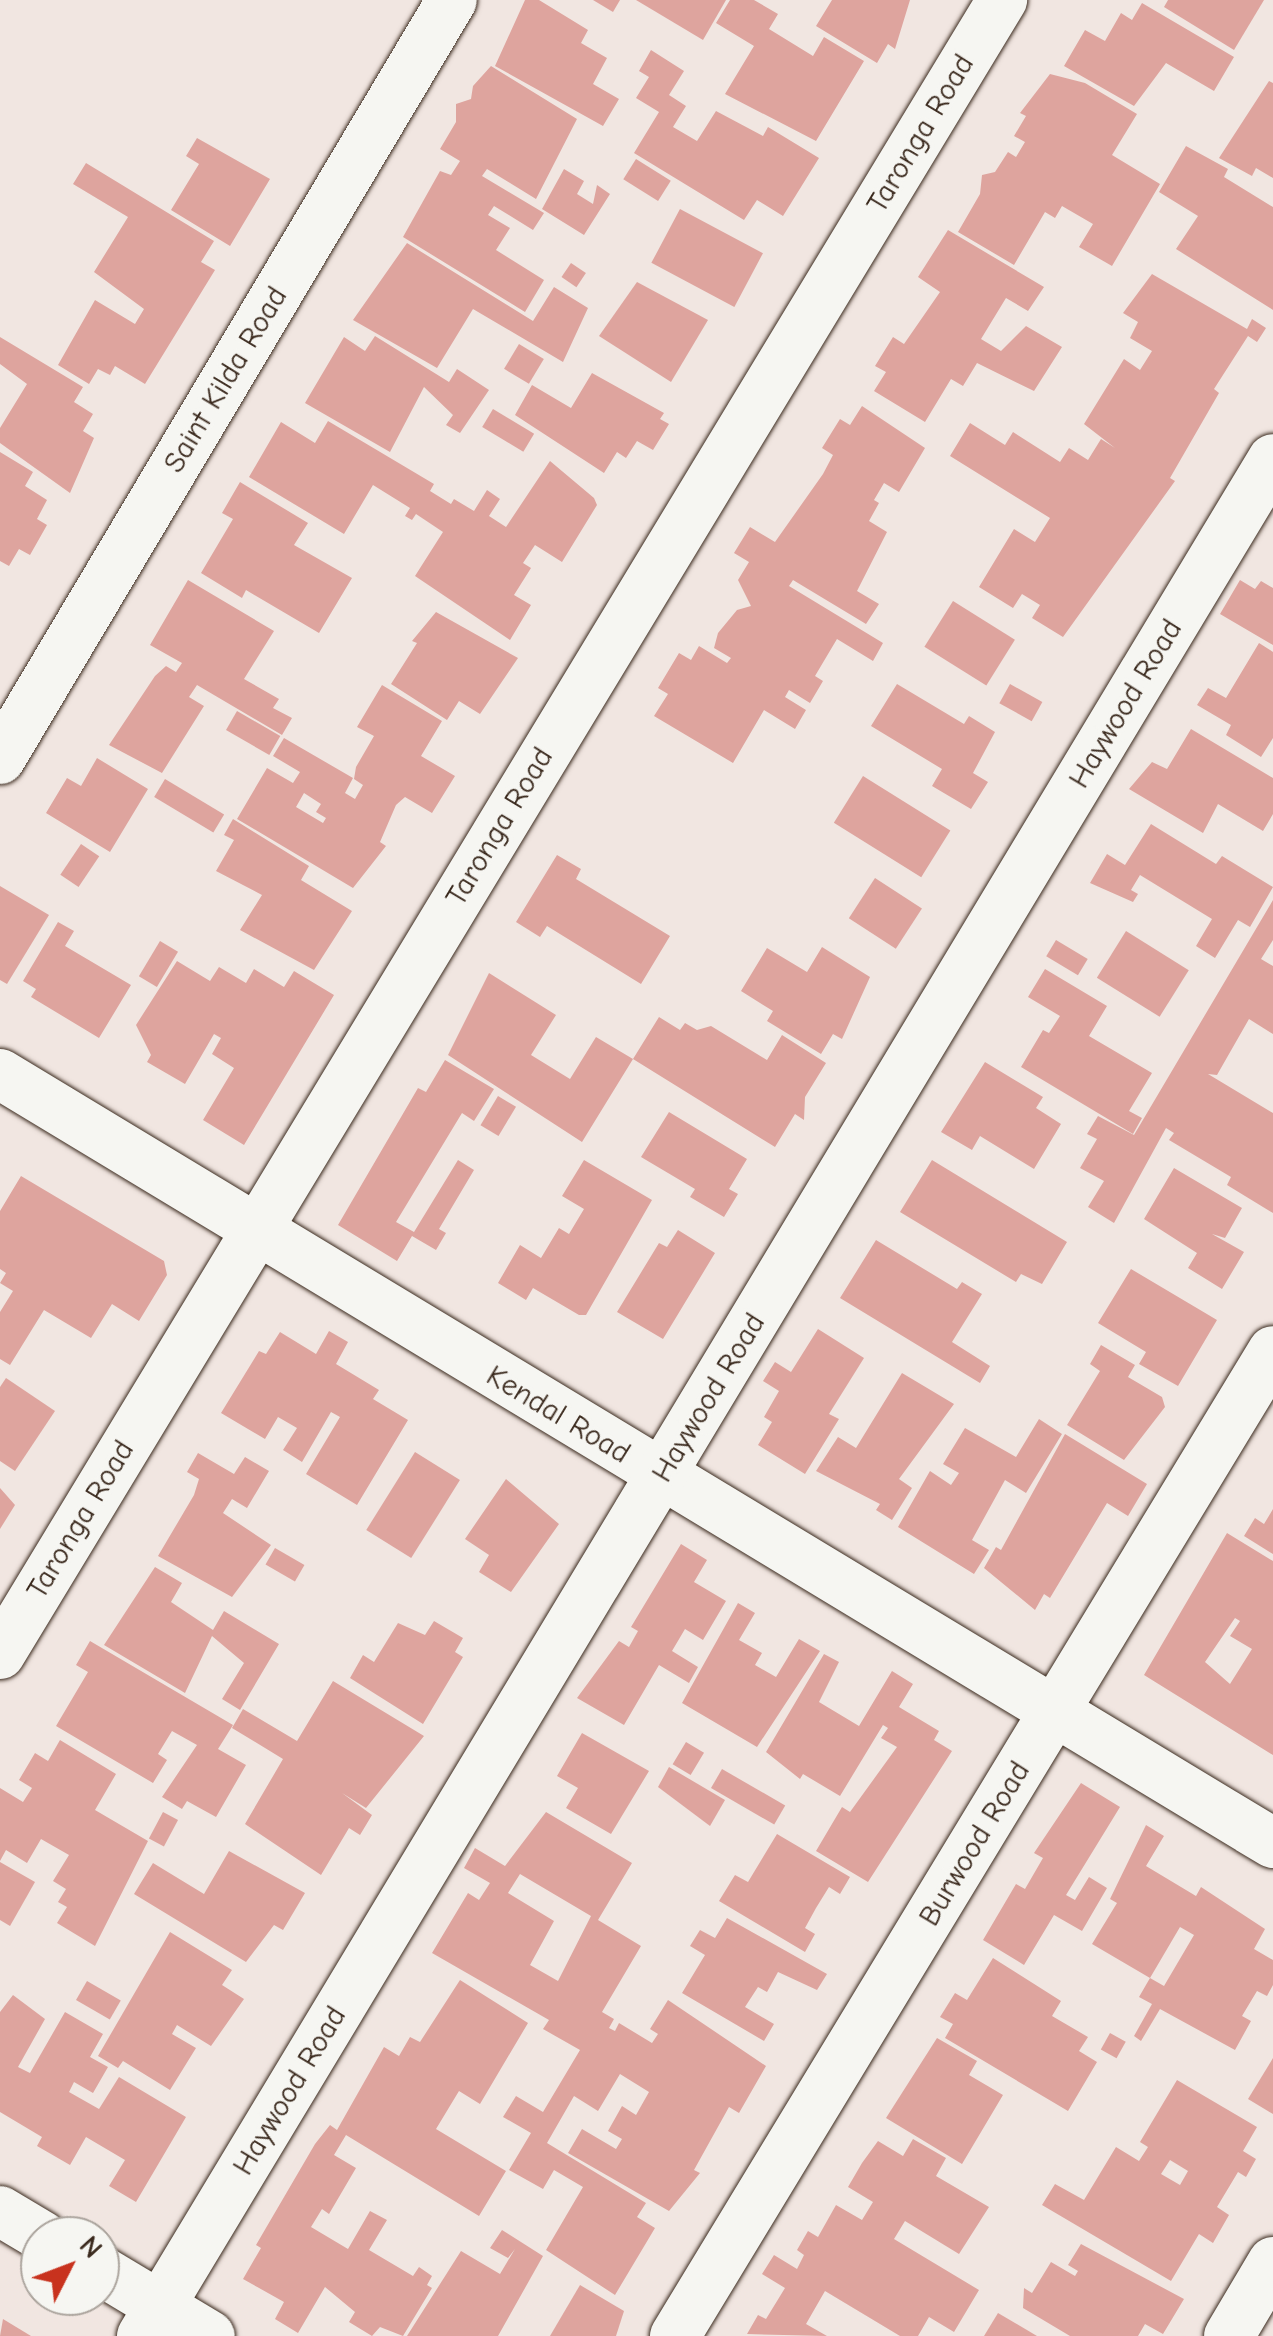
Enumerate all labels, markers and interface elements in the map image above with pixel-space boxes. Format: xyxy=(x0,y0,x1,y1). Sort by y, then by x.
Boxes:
street label: Taronga Road xyxy=(860,48,982,220)
street label: Saint Kilda Road xyxy=(156,281,296,479)
street label: Haywood Road xyxy=(1062,613,1190,795)
street label: Taronga Road xyxy=(439,741,561,913)
street label: Haywood Road xyxy=(645,1307,773,1489)
street label: Kendal Road xyxy=(480,1358,636,1472)
street label: Taronga Road xyxy=(20,1434,142,1606)
street label: Burwood Road xyxy=(912,1755,1038,1933)
street label: Haywood Road xyxy=(226,2000,354,2182)
north arrow xyxy=(20,2216,120,2316)
text: N xyxy=(73,2230,109,2265)

